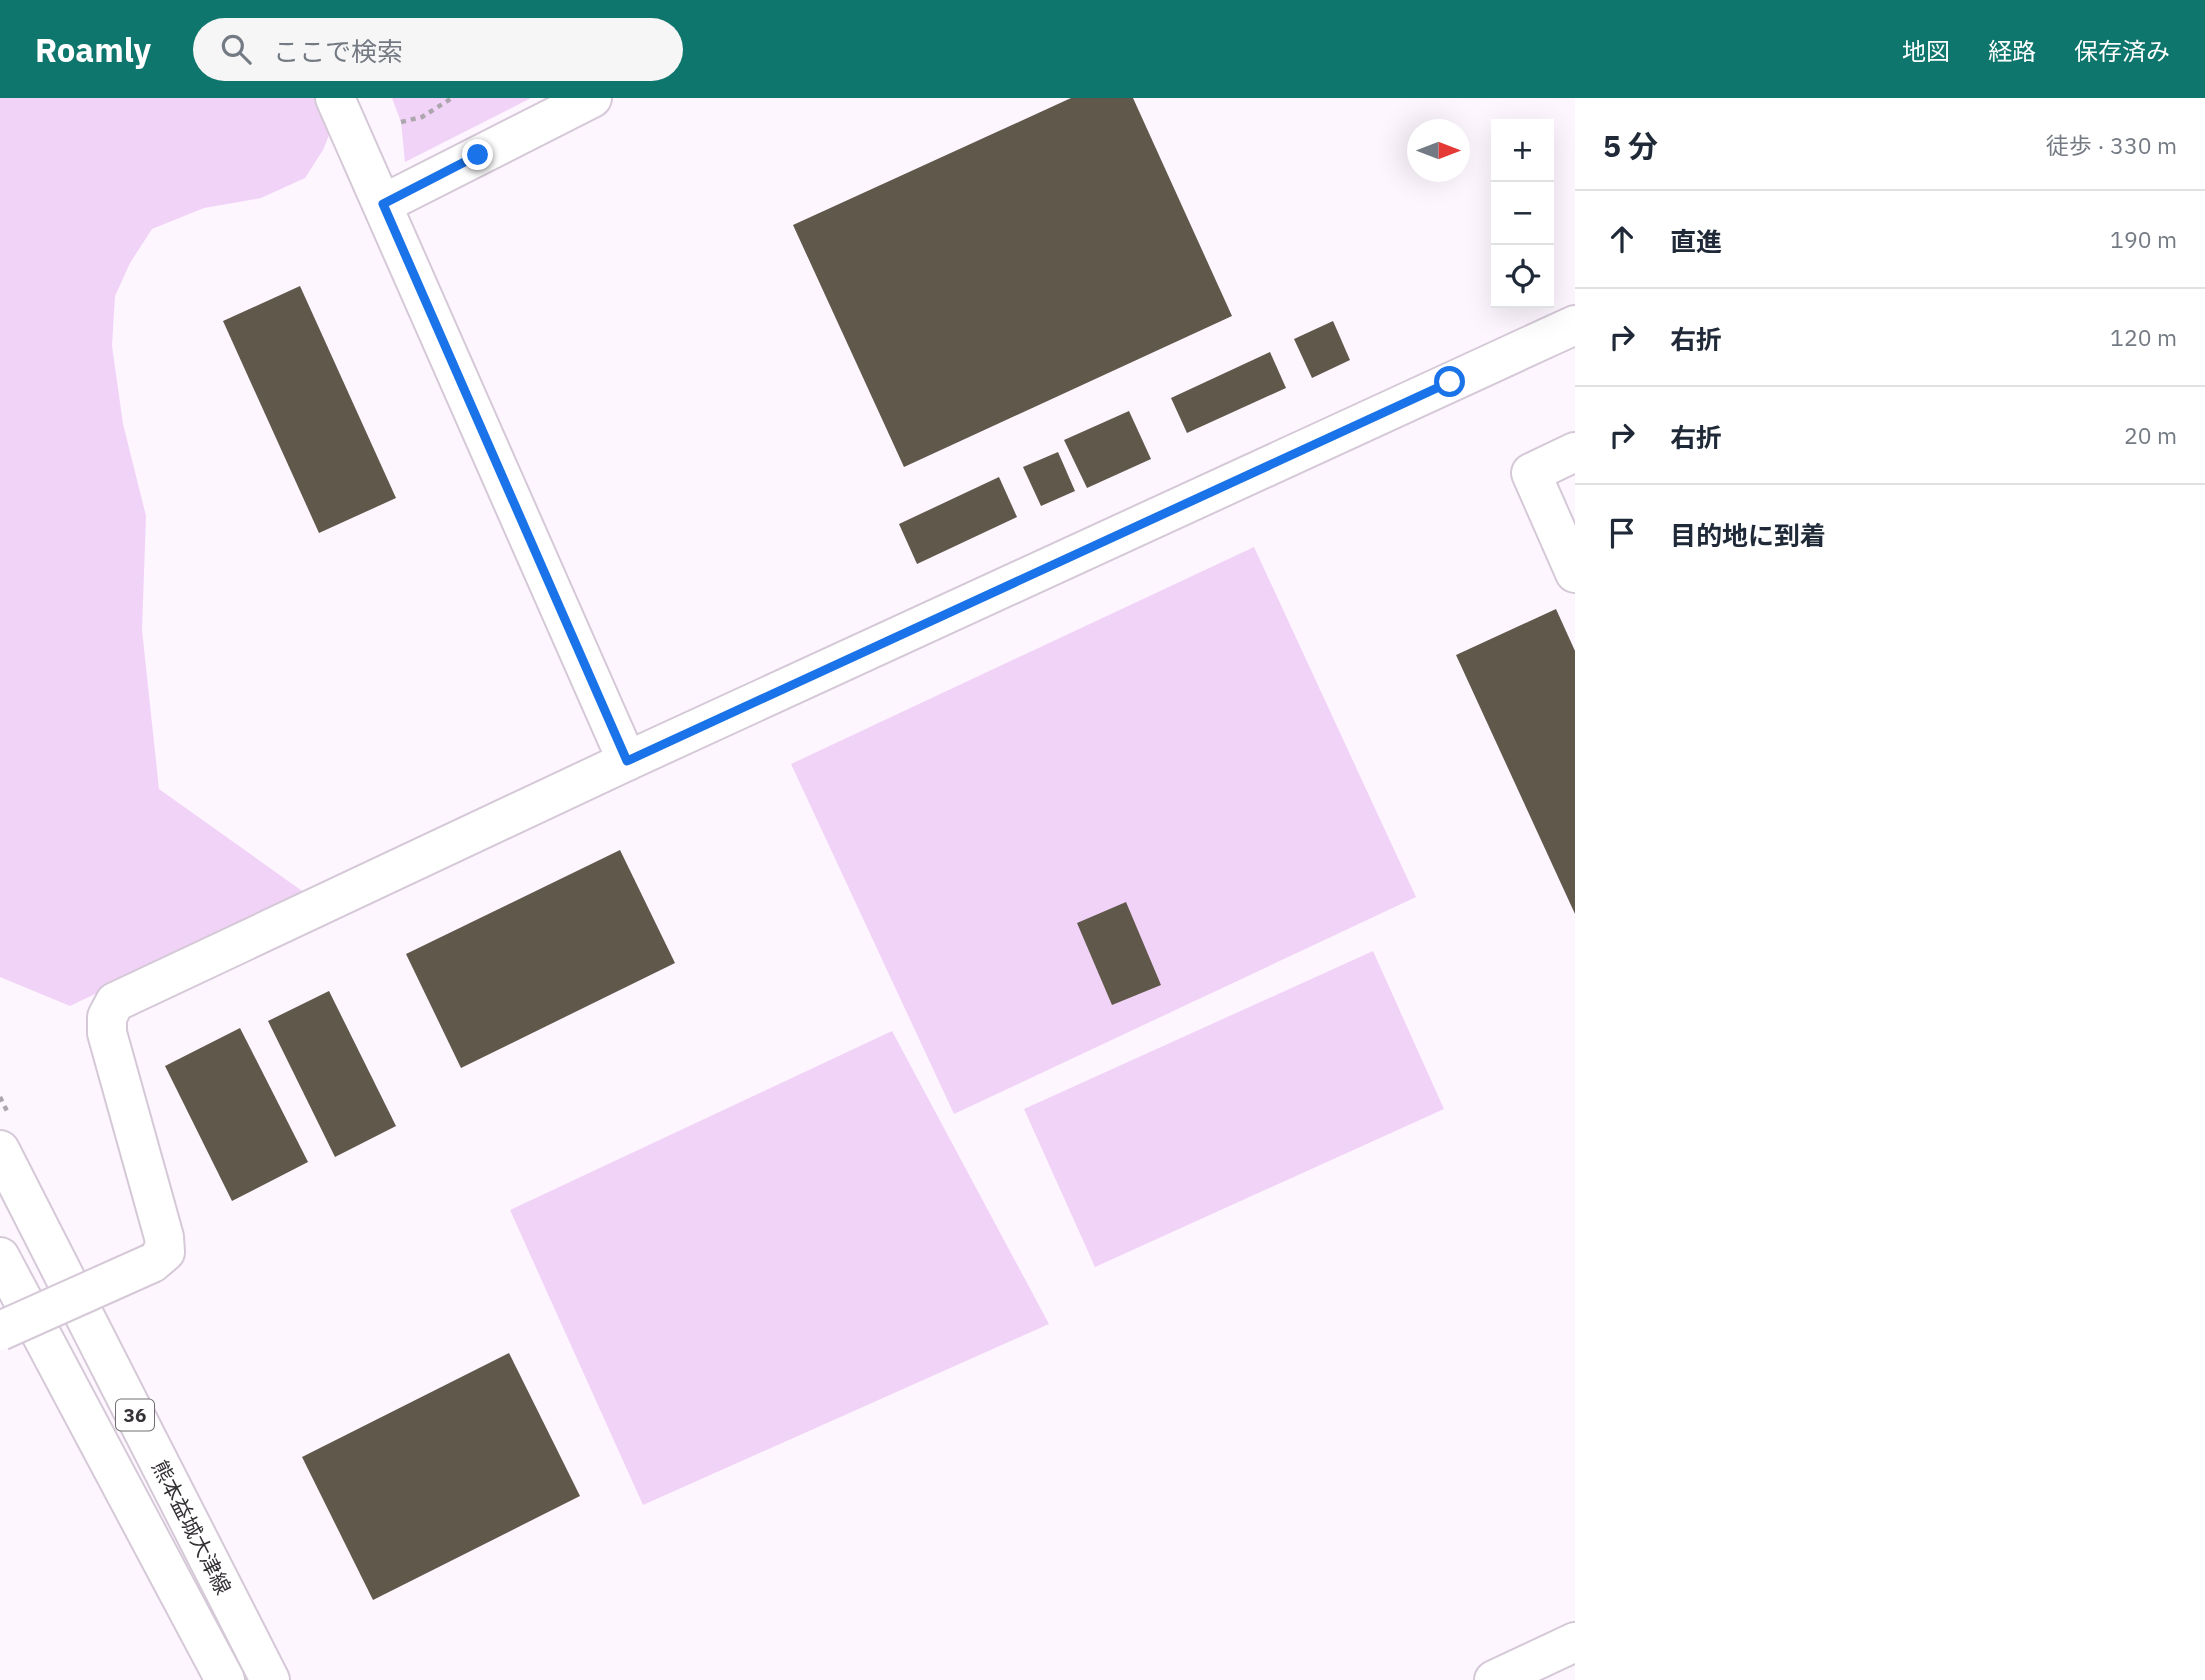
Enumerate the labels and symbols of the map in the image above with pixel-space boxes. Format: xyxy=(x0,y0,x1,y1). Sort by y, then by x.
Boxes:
north arrow xyxy=(1407,119,1470,182)
route end xyxy=(462,139,493,170)
route start xyxy=(1434,366,1465,397)
road number: 36 xyxy=(116,1400,154,1430)
street label: 熊本益城大津線 xyxy=(146,1455,238,1599)

